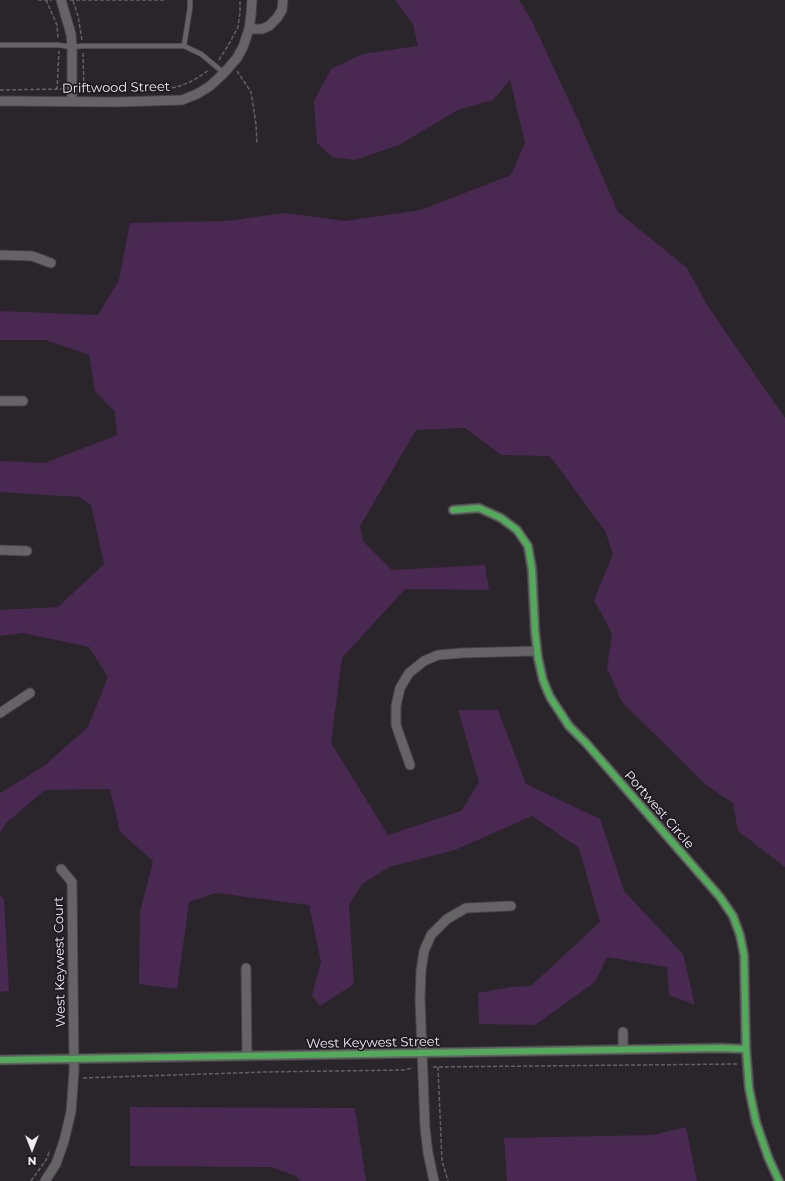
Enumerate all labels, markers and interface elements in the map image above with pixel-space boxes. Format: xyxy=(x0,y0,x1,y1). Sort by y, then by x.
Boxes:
street label: Driftwood Street xyxy=(62,79,170,97)
street label: Portwest Circle xyxy=(621,768,697,852)
street label: West Keywest Court xyxy=(51,896,69,1028)
street label: West Keywest Street xyxy=(306,1034,440,1052)
north arrow xyxy=(12,1129,52,1169)
text: N xyxy=(28,1154,36,1168)

